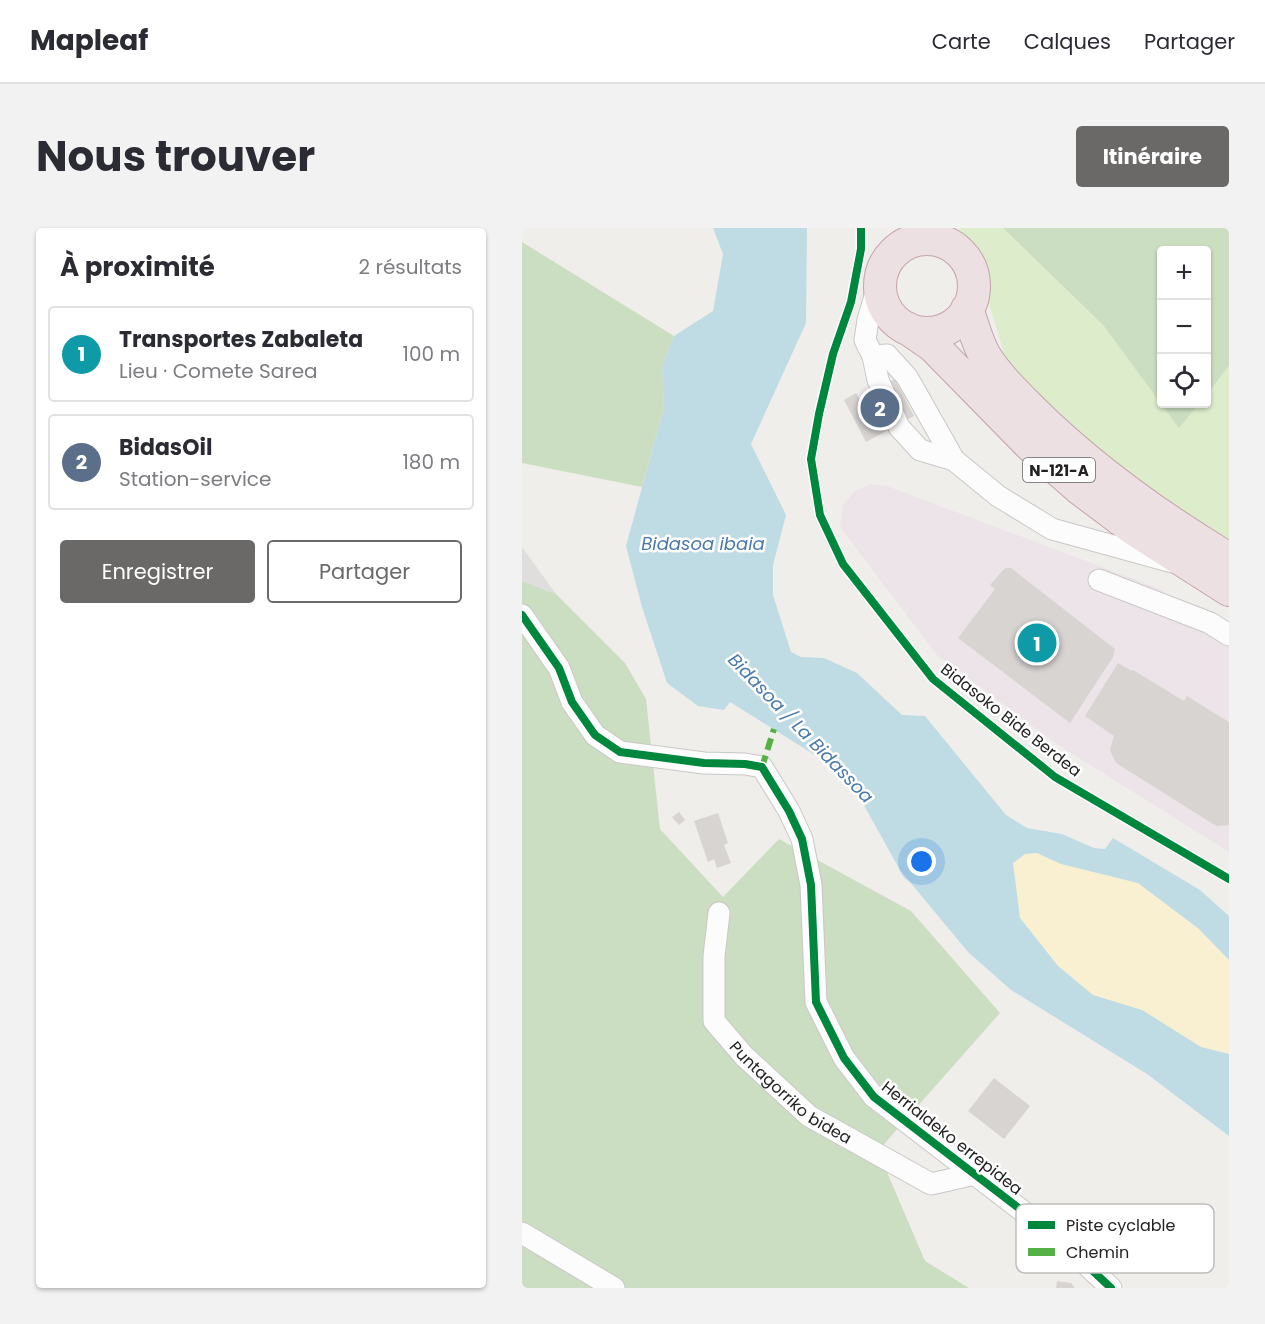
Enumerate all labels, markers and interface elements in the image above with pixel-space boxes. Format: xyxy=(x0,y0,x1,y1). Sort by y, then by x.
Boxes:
text: Mapleaf xyxy=(30,21,148,60)
text: Carte xyxy=(932,27,991,56)
text: Calques xyxy=(1024,27,1111,56)
text: Partager xyxy=(1144,27,1235,56)
button: Itinéraire xyxy=(1076,126,1229,187)
text: Nous trouver xyxy=(36,127,315,186)
map controls xyxy=(1157,246,1211,408)
button: + xyxy=(1157,246,1211,300)
text: À proximité xyxy=(60,249,215,285)
text: 2 résultats xyxy=(359,253,462,281)
button: − xyxy=(1157,300,1211,354)
text: Transportes Zabaleta xyxy=(119,324,363,355)
text: 1 xyxy=(78,340,85,368)
text: 100 m xyxy=(403,340,460,368)
button: locate xyxy=(1157,354,1211,408)
text: Lieu · Comete Sarea xyxy=(119,357,318,385)
pin: 2 xyxy=(860,386,900,430)
text: BidasOil xyxy=(119,432,212,463)
text: 2 xyxy=(76,448,87,476)
text: 180 m xyxy=(402,448,460,476)
road number: N-121-A xyxy=(1023,458,1095,482)
text: Station-service xyxy=(119,465,271,493)
water label: Bidasoa ibaia xyxy=(641,531,765,556)
button: Enregistrer xyxy=(60,540,255,603)
button: Partager xyxy=(267,540,462,603)
pin: 1 xyxy=(1018,620,1056,666)
water label: Bidasoa / La Bidassoa xyxy=(723,647,879,809)
street label: Bidasoko Bide Berdea xyxy=(936,658,1086,782)
your location xyxy=(907,847,936,876)
street label: Puntagorriko bidea xyxy=(724,1036,856,1149)
street label: Herrialdeko errepidea xyxy=(877,1076,1027,1200)
legend xyxy=(1016,1204,1214,1273)
text: Piste cyclable xyxy=(1066,1214,1176,1237)
text: Chemin xyxy=(1066,1241,1129,1264)

